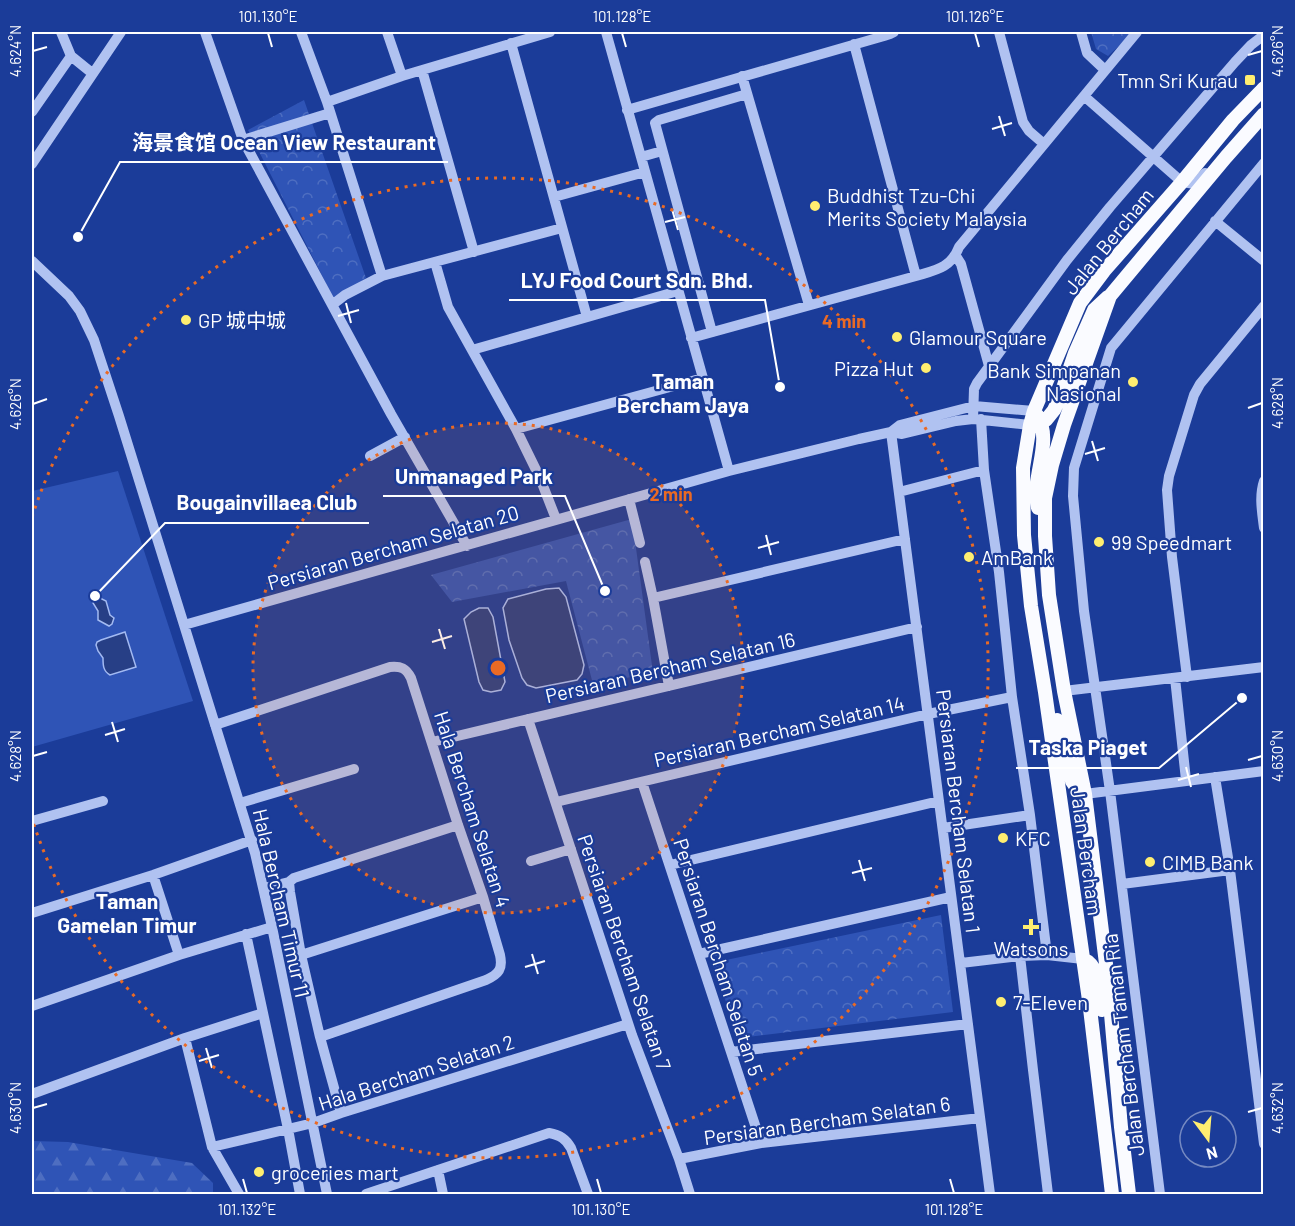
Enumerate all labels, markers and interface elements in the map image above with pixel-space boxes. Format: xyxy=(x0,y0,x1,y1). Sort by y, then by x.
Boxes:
text: 101.130°E xyxy=(239,7,297,25)
text: 101.128°E xyxy=(593,7,651,25)
text: 101.126°E xyxy=(946,7,1004,25)
text: 4.624°N xyxy=(6,25,24,77)
text: 4.626°N xyxy=(1268,25,1286,77)
place label: Tmn Sri Kurau xyxy=(1117,68,1238,92)
marker: Tmn Sri Kurau xyxy=(1243,73,1257,87)
callout: 海景食馆 Ocean View Restaurant xyxy=(120,123,448,162)
text: 海景食馆 Ocean View Restaurant xyxy=(132,129,436,154)
place label: Buddhist Tzu-Chi Merits Society Malaysia xyxy=(827,183,1027,230)
street label: Jalan Bercham xyxy=(1058,183,1158,299)
marker: Buddhist Tzu-Chi Merits Society Malaysia xyxy=(808,199,822,213)
callout: LYJ Food Court Sdn. Bhd. xyxy=(509,261,765,300)
text: LYJ Food Court Sdn. Bhd. xyxy=(521,267,753,292)
place label: GP 城中城 xyxy=(198,308,286,332)
text: 4 min xyxy=(822,310,866,332)
marker: GP 城中城 xyxy=(179,313,193,327)
place label: Glamour Square xyxy=(909,325,1047,349)
marker: Glamour Square xyxy=(890,330,904,344)
place label: Pizza Hut xyxy=(834,356,914,380)
place label: Bank Simpanan Nasional xyxy=(987,358,1121,405)
marker: Pizza Hut xyxy=(919,361,933,375)
district label: Taman Bercham Jaya xyxy=(617,368,749,417)
marker: Bank Simpanan Nasional xyxy=(1126,375,1140,389)
text: 4.628°N xyxy=(1268,377,1286,429)
text: 4.626°N xyxy=(6,378,24,430)
callout: Unmanaged Park xyxy=(383,457,565,496)
text: Unmanaged Park xyxy=(395,463,553,488)
text: 2 min xyxy=(649,483,693,505)
callout: Bougainvillaea Club xyxy=(165,484,369,523)
text: Bougainvillaea Club xyxy=(177,489,358,514)
street label: Persiaran Bercham Selatan 20 xyxy=(265,500,521,594)
place label: 99 Speedmart xyxy=(1111,530,1232,554)
marker: 99 Speedmart xyxy=(1092,535,1106,549)
place label: AmBank xyxy=(981,545,1053,569)
marker: AmBank xyxy=(962,550,976,564)
street label: Persiaran Bercham Selatan 16 xyxy=(543,627,797,707)
centre of rings xyxy=(488,658,508,678)
street label: Persiaran Bercham Selatan 1 xyxy=(932,688,986,934)
street label: Persiaran Bercham Selatan 14 xyxy=(651,690,907,772)
street label: Hala Bercham Selatan 4 xyxy=(430,708,516,910)
callout: Taska Piaget xyxy=(1016,729,1159,768)
text: 4.628°N xyxy=(6,730,24,782)
text: 4.630°N xyxy=(1268,730,1286,782)
text: Taska Piaget xyxy=(1028,734,1148,759)
street label: Jalan Bercham xyxy=(1066,785,1108,917)
street label: Hala Bercham Timur 11 xyxy=(249,806,315,1000)
place label: KFC xyxy=(1015,826,1051,850)
street label: Persiaran Bercham Selatan 7 xyxy=(573,831,677,1074)
marker: KFC xyxy=(996,831,1010,845)
street label: Persiaran Bercham Selatan 5 xyxy=(669,835,769,1079)
place label: CIMB Bank xyxy=(1162,850,1254,874)
marker: CIMB Bank xyxy=(1143,855,1157,869)
district label: Taman Gamelan Timur xyxy=(57,888,197,937)
marker: Watsons xyxy=(1024,920,1038,934)
street label: Jalan Bercham Taman Ria xyxy=(1097,932,1149,1158)
place label: Watsons xyxy=(994,936,1068,960)
place label: 7-Eleven xyxy=(1013,990,1088,1014)
marker: 7-Eleven xyxy=(994,995,1008,1009)
street label: Hala Bercham Selatan 2 xyxy=(315,1029,517,1115)
text: 4.630°N xyxy=(6,1082,24,1134)
text: 4.632°N xyxy=(1268,1082,1286,1134)
street label: Persiaran Bercham Selatan 6 xyxy=(702,1091,952,1149)
north arrow xyxy=(1178,1109,1238,1169)
text: N xyxy=(1205,1143,1220,1164)
place label: groceries mart xyxy=(271,1160,399,1184)
marker: groceries mart xyxy=(252,1165,266,1179)
text: 101.132°E xyxy=(218,1200,276,1218)
text: 101.130°E xyxy=(572,1200,630,1218)
text: 101.128°E xyxy=(925,1200,983,1218)

